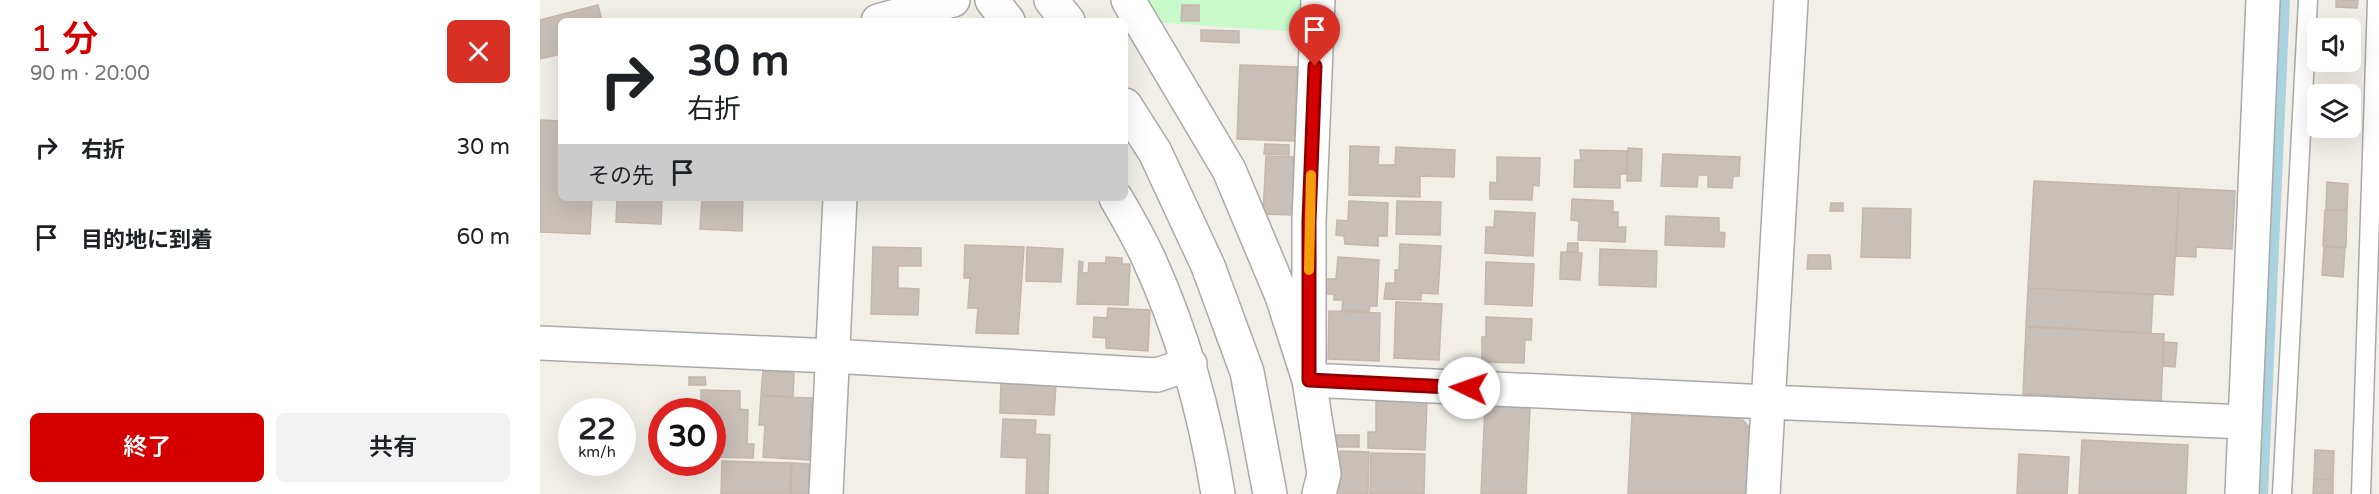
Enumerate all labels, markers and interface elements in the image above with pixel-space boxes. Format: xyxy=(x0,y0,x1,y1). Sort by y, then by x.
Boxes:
pin xyxy=(1289,4,1340,66)
icon: arrive xyxy=(1298,13,1331,46)
text: 1 分 xyxy=(30,18,98,61)
map controls xyxy=(2307,18,2361,138)
button: sound xyxy=(2307,18,2361,72)
button: close xyxy=(447,20,510,83)
text: 30 m xyxy=(687,36,789,87)
icon: right xyxy=(588,42,666,120)
text: 90 m · 20:00 xyxy=(30,62,150,86)
button: layers xyxy=(2307,84,2361,138)
text: 右折 xyxy=(687,93,741,126)
icon: right xyxy=(30,131,63,164)
text: 30 m xyxy=(456,134,510,160)
text: 右折 xyxy=(81,137,125,163)
icon: arrive xyxy=(666,156,699,189)
text: その先 xyxy=(588,163,654,189)
icon: arrive xyxy=(30,221,63,254)
text: 60 m xyxy=(456,224,510,250)
text: 目的地に到着 xyxy=(81,227,213,253)
position arrow xyxy=(1437,356,1501,420)
speed limit sign: 30 xyxy=(648,398,726,476)
text: 22 xyxy=(578,411,616,448)
button: 終了 xyxy=(30,413,264,482)
button: 共有 xyxy=(276,413,510,482)
text: km/h xyxy=(578,443,616,461)

